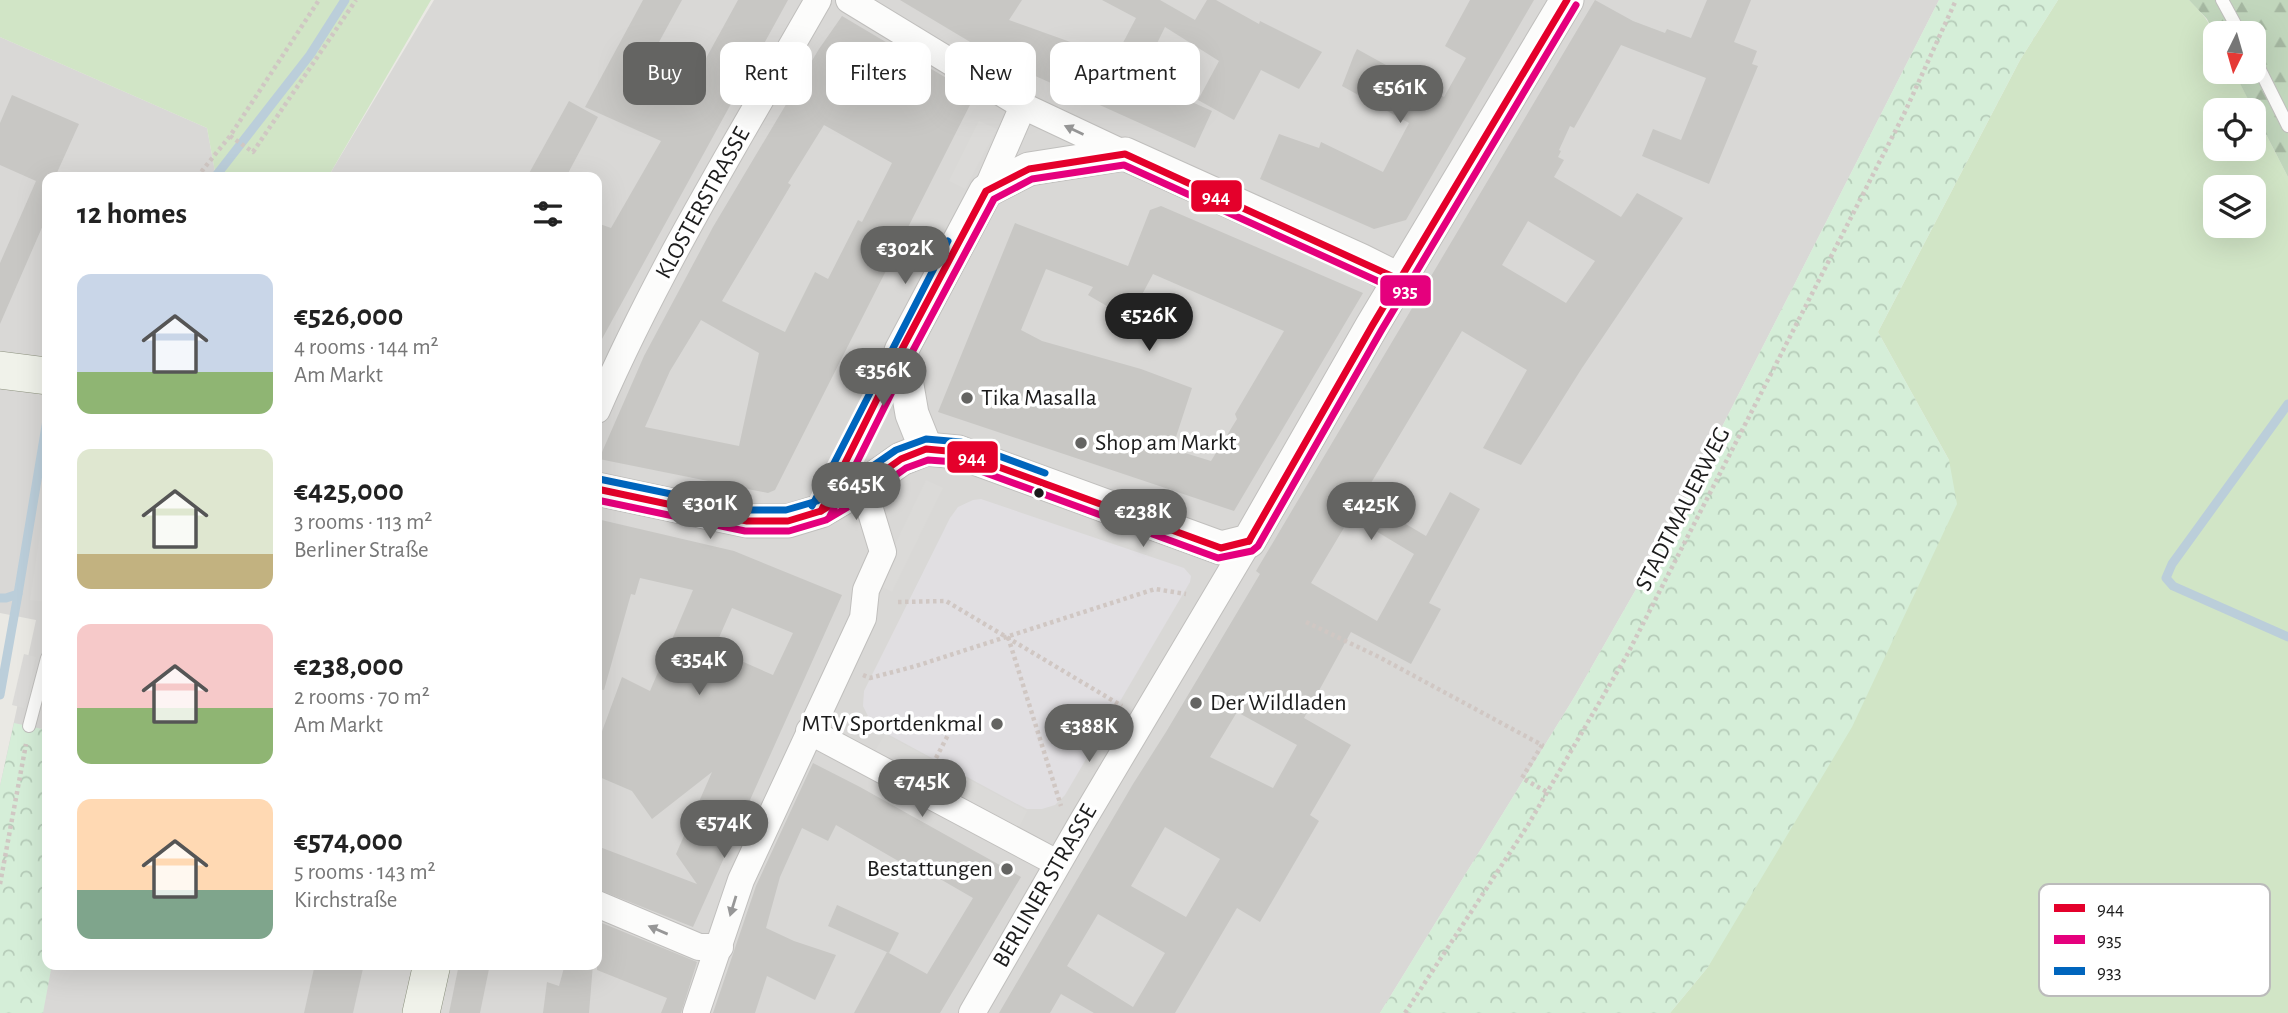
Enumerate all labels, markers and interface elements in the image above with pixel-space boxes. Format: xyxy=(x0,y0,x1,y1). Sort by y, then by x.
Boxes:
north arrow xyxy=(2203,21,2266,84)
map controls xyxy=(2203,21,2266,238)
chip: Buy xyxy=(623,42,706,105)
chip: Rent xyxy=(720,42,812,105)
chip: Filters xyxy=(826,42,931,105)
chip: New xyxy=(945,42,1036,105)
chip: Apartment xyxy=(1050,42,1200,105)
pin: €561K xyxy=(1351,66,1449,125)
text: €561K xyxy=(1373,76,1427,99)
button: locate xyxy=(2203,98,2266,161)
street label: KLOSTERSTRASSE xyxy=(651,123,755,283)
one-way arrow xyxy=(1064,125,1084,136)
button: layers xyxy=(2203,175,2266,238)
line badge: 944 xyxy=(1190,179,1243,213)
text: 944 xyxy=(1202,188,1231,207)
icon: filters xyxy=(529,195,567,233)
text: 12 homes xyxy=(77,199,187,229)
pin: €302K xyxy=(856,226,954,286)
text: €302K xyxy=(877,237,933,260)
line badge: 935 xyxy=(1379,274,1432,307)
text: 935 xyxy=(1392,282,1418,301)
pin: €526K xyxy=(1100,294,1198,353)
text: €526,000 xyxy=(294,301,403,331)
icon: home xyxy=(133,302,217,386)
text: €526K xyxy=(1121,304,1177,327)
text: 4 rooms · 144 m² xyxy=(294,336,439,359)
pin: €356K xyxy=(834,348,932,408)
text: €356K xyxy=(855,359,911,382)
text: Am Markt xyxy=(294,364,383,387)
place label: Tika Masalla xyxy=(981,386,1097,410)
marker: Tika Masalla xyxy=(959,390,975,406)
street label: STADTMAUERWEG xyxy=(1631,423,1735,595)
place label: Shop am Markt xyxy=(1095,431,1237,455)
marker: Shop am Markt xyxy=(1073,435,1089,451)
line badge: 944 xyxy=(946,440,999,474)
text: 944 xyxy=(958,449,987,468)
pin: €645K xyxy=(807,462,905,522)
text: €645K xyxy=(828,473,884,496)
text: €425,000 xyxy=(294,476,404,506)
icon: home xyxy=(133,477,217,561)
pin: €301K xyxy=(661,482,759,541)
pin: €425K xyxy=(1322,482,1420,542)
unlabelled marker xyxy=(1032,486,1046,500)
pin: €238K xyxy=(1094,490,1192,549)
text: €301K xyxy=(683,492,737,515)
text: €425K xyxy=(1343,493,1399,516)
text: €238K xyxy=(1115,500,1171,523)
text: 3 rooms · 113 m² xyxy=(294,511,432,534)
text: Berliner Straße xyxy=(294,539,428,562)
pin: €354K xyxy=(650,638,748,697)
text: €354K xyxy=(671,648,727,671)
text: €238,000 xyxy=(294,651,404,681)
icon: home xyxy=(133,652,217,736)
text: 2 rooms · 70 m² xyxy=(294,686,430,709)
place label: Der Wildladen xyxy=(1210,691,1347,715)
marker: Der Wildladen xyxy=(1188,695,1204,711)
pin: €388K xyxy=(1040,704,1138,764)
place label: MTV Sportdenkmal xyxy=(802,712,983,736)
text: Am Markt xyxy=(294,714,383,737)
text: €388K xyxy=(1061,715,1117,738)
marker: MTV Sportdenkmal xyxy=(989,716,1005,732)
pin: €745K xyxy=(873,760,971,819)
text: €745K xyxy=(894,770,950,793)
pin: €574K xyxy=(675,800,773,860)
street label: BERLINER STRASSE xyxy=(989,800,1101,971)
text: €574K xyxy=(696,811,752,834)
text: €574,000 xyxy=(294,826,403,856)
icon: home xyxy=(133,827,217,911)
place label: Bestattungen xyxy=(867,857,993,881)
text: 5 rooms · 143 m² xyxy=(294,861,436,884)
marker: Bestattungen xyxy=(999,861,1015,877)
legend xyxy=(2039,884,2270,996)
text: Kirchstraße xyxy=(294,889,397,912)
one-way arrow xyxy=(727,896,737,917)
text: 944 xyxy=(2097,900,2124,919)
one-way arrow xyxy=(647,924,668,935)
text: 935 xyxy=(2097,931,2122,950)
text: 933 xyxy=(2097,963,2122,982)

